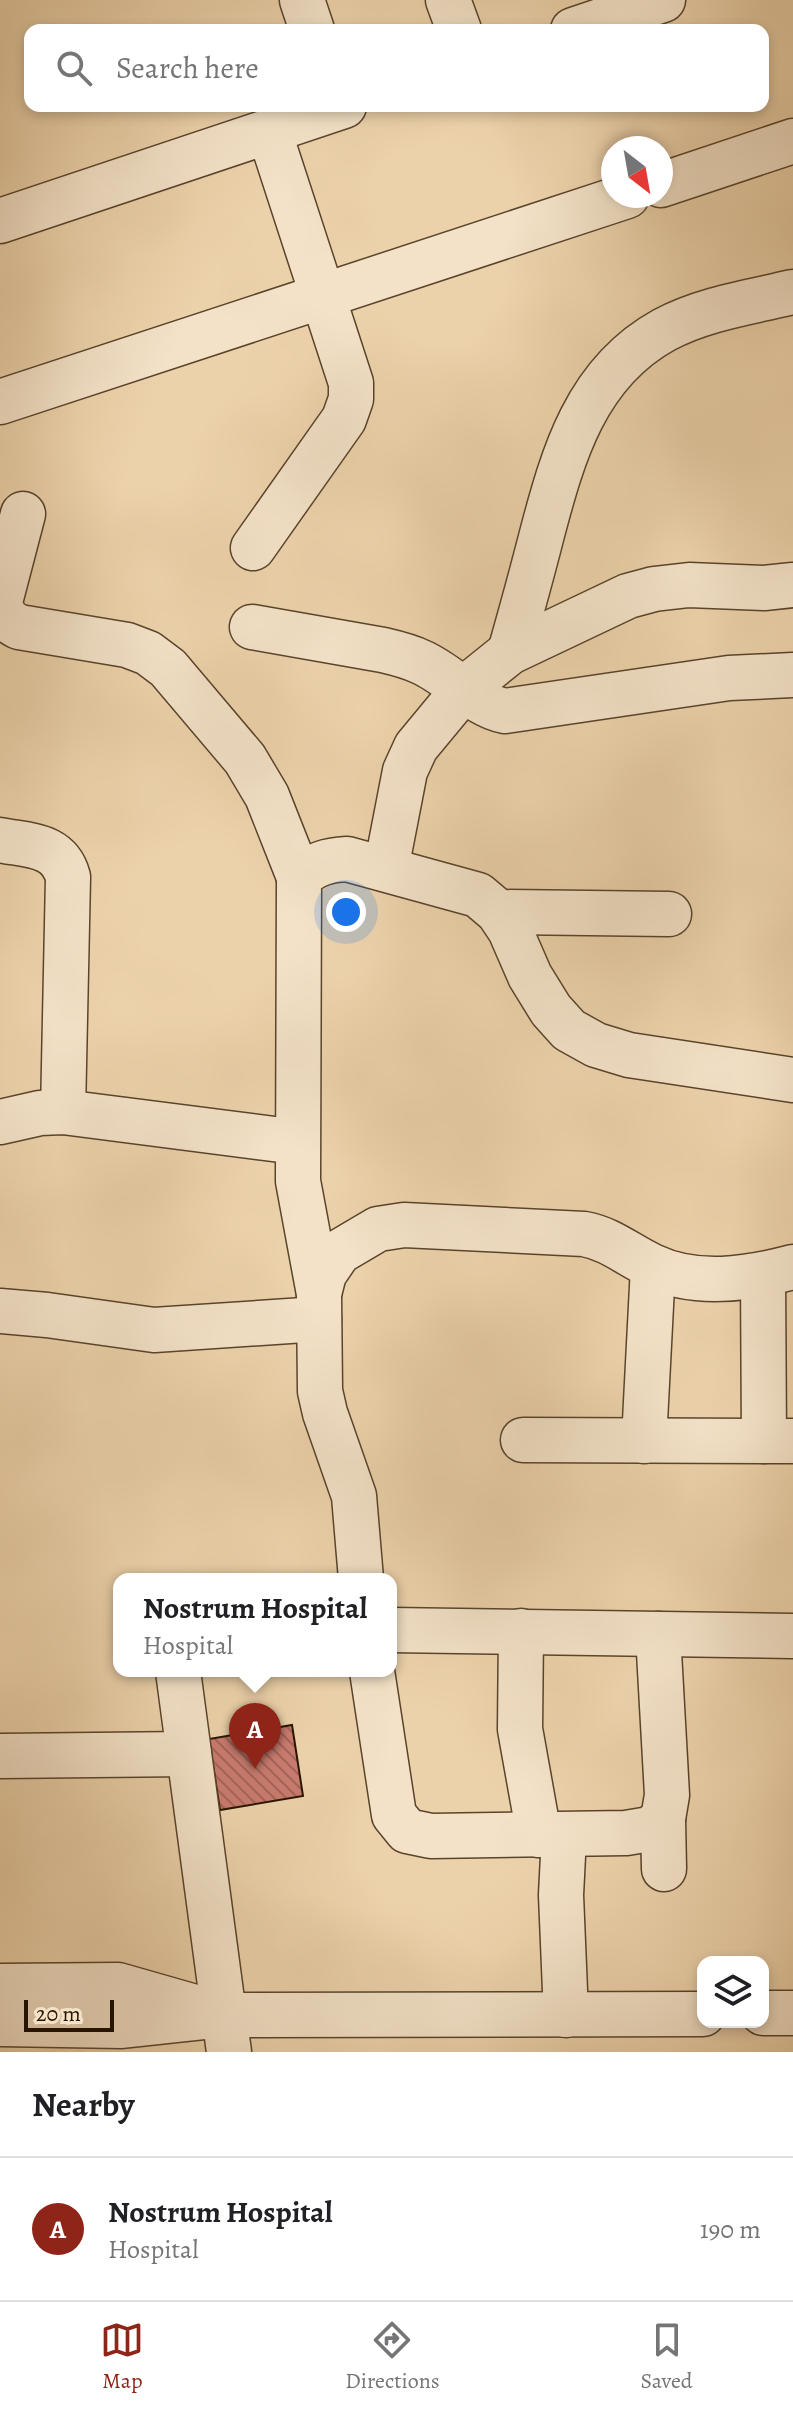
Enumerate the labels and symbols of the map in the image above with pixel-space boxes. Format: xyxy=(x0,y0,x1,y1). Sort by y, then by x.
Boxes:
north arrow xyxy=(601,136,673,208)
your location xyxy=(326,892,366,932)
pin: A xyxy=(229,1703,281,1769)
scale bar xyxy=(24,1996,114,2032)

